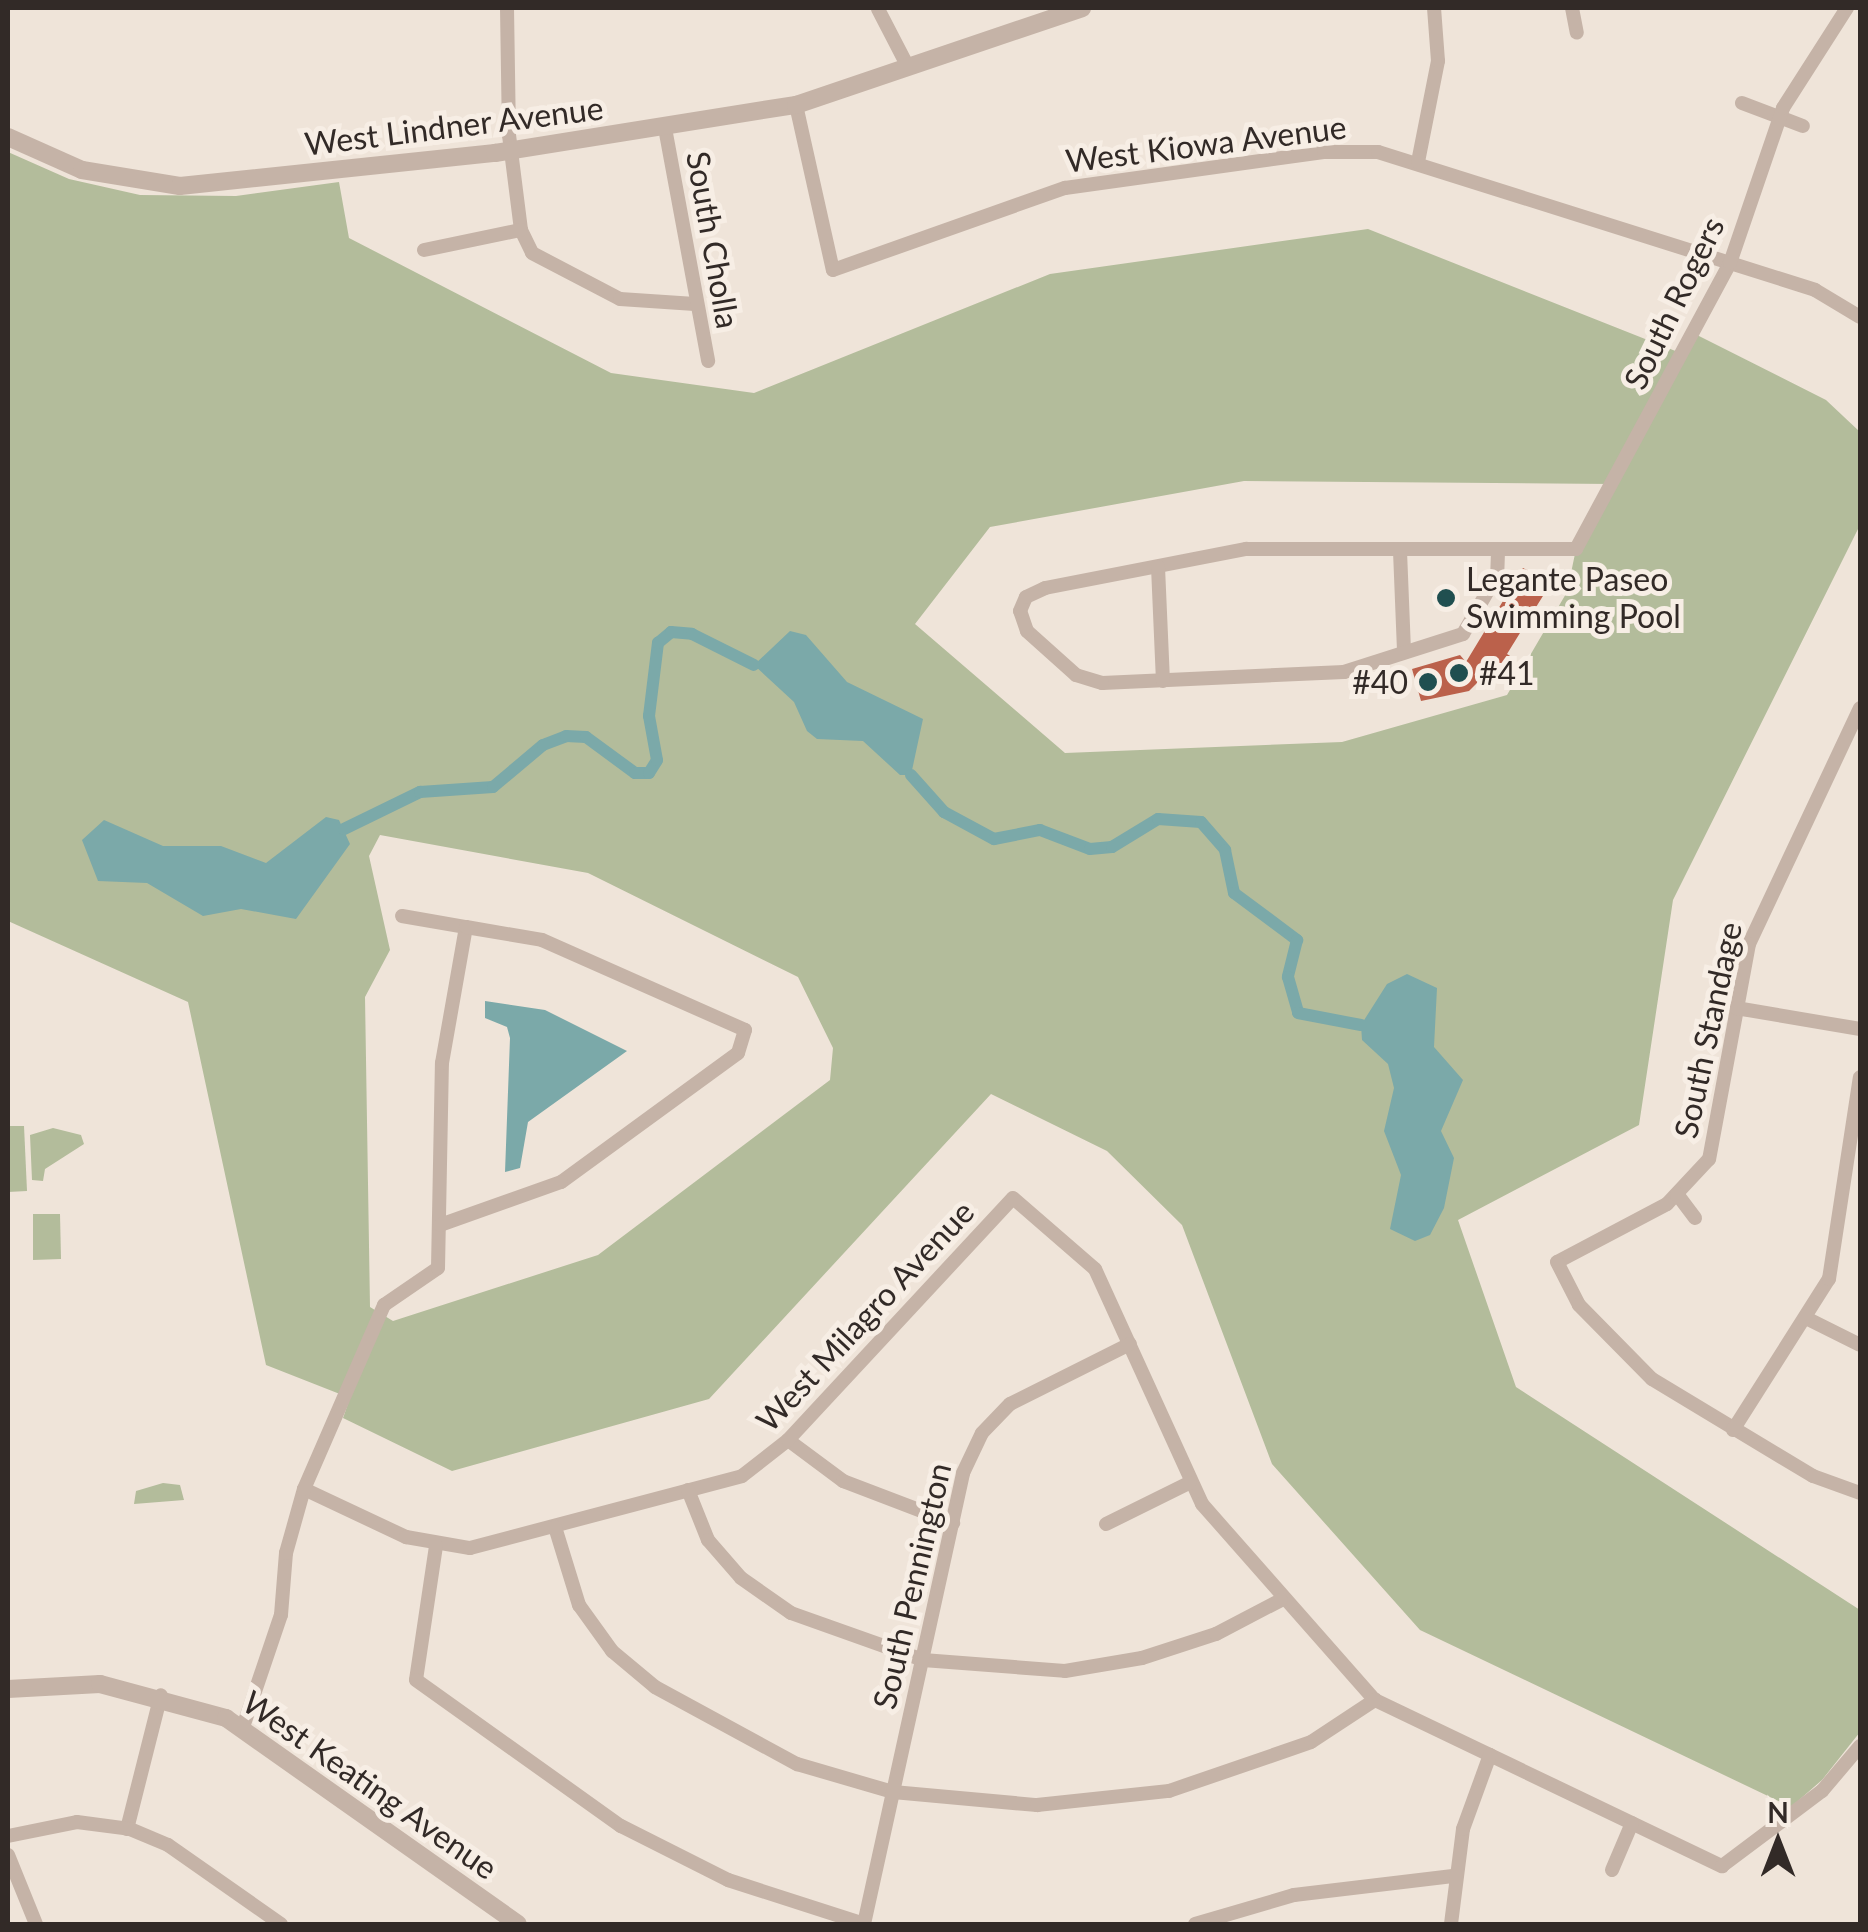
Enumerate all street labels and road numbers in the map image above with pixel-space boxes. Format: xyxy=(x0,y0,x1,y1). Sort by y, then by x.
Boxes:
street label: West Lindner Avenue xyxy=(302,89,606,163)
street label: West Kiowa Avenue xyxy=(1063,108,1349,180)
street label: South Cholla xyxy=(679,148,747,332)
street label: South Rogers xyxy=(1616,211,1732,395)
street label: South Standage xyxy=(1666,919,1750,1141)
street label: West Milagro Avenue xyxy=(748,1192,982,1440)
street label: South Pennington xyxy=(865,1459,959,1713)
street label: West Keating Avenue xyxy=(235,1682,505,1888)

